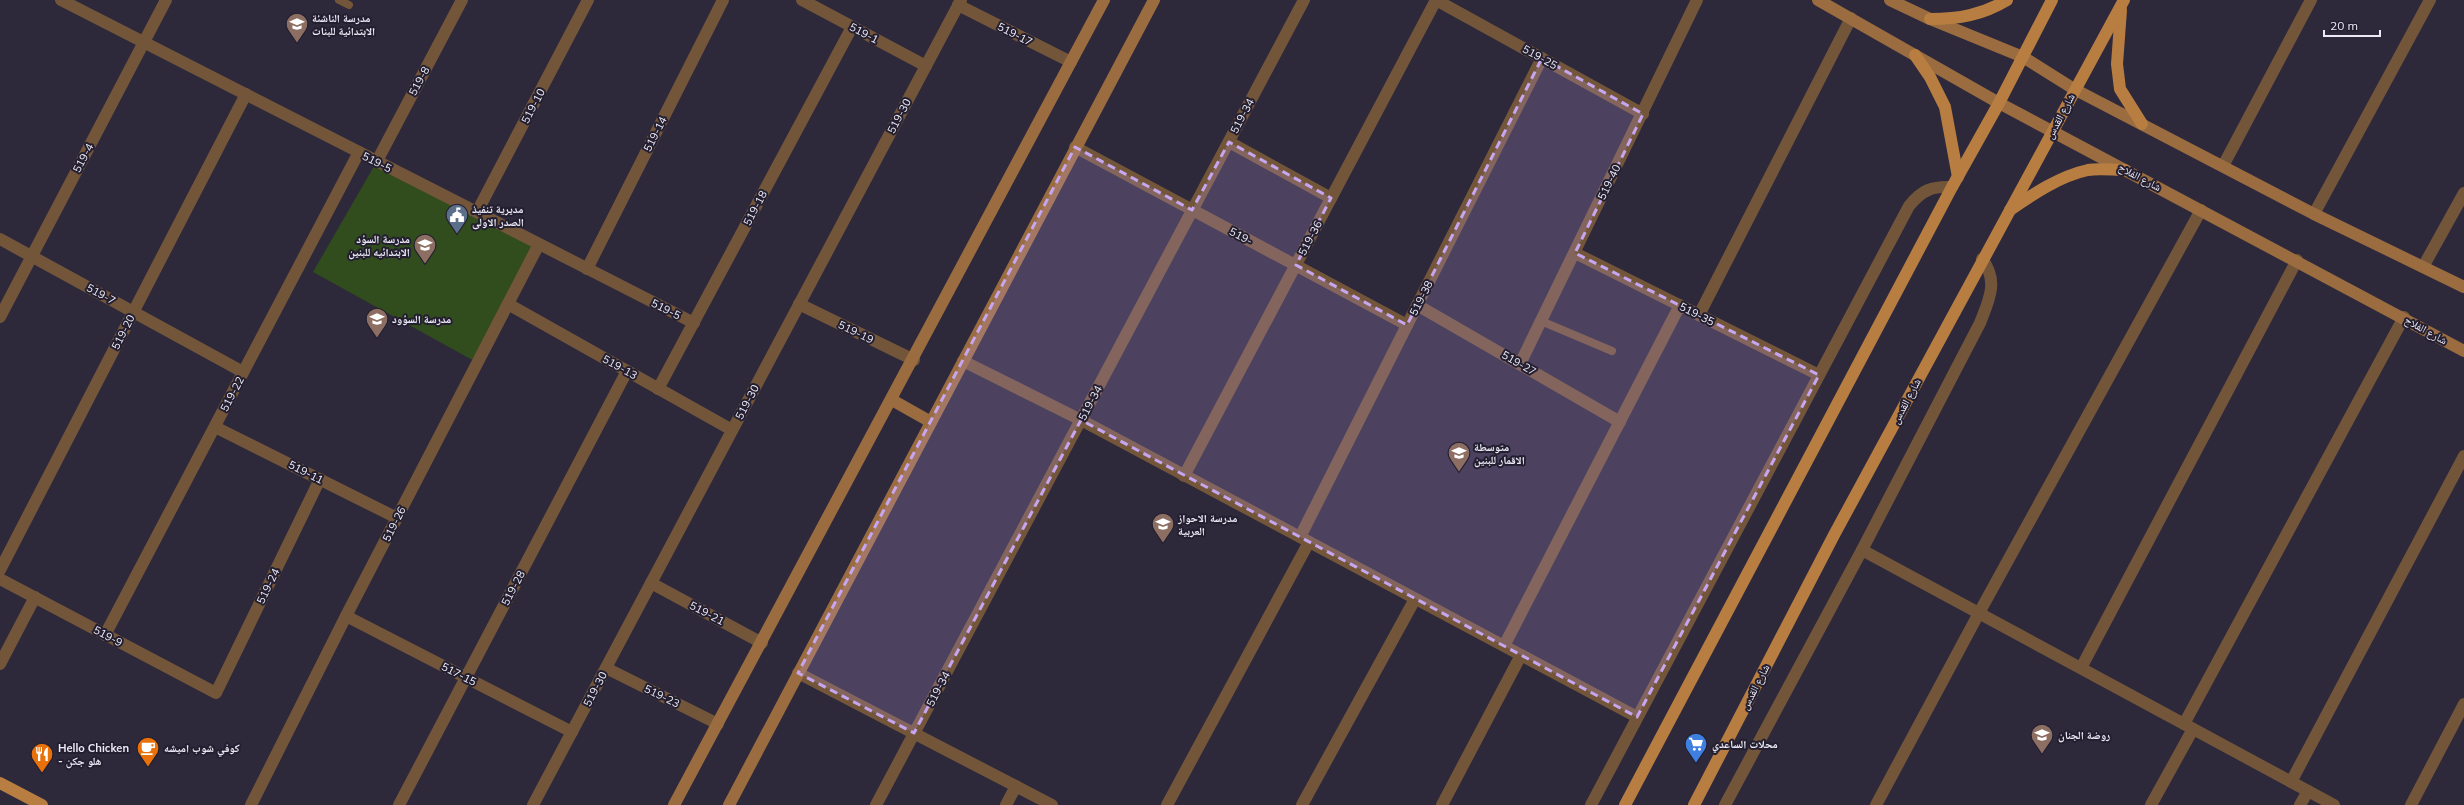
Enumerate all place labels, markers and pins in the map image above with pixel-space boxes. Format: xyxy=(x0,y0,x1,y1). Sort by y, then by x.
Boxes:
school or university icon: مدرسة الناشئة الابتدائية للبنات xyxy=(284,11,310,44)
place label: مدرسة الناشئة الابتدائية للبنات xyxy=(312,11,375,38)
public building icon: مديرية تنفيذ الصدر الاولى xyxy=(444,202,470,235)
place label: مديرية تنفيذ الصدر الاولى xyxy=(472,202,524,230)
place label: مدرسة السؤد الابتدائيه للبنين xyxy=(348,232,410,260)
school or university icon: مدرسة السؤد الابتدائيه للبنين xyxy=(412,232,438,265)
school or university icon: مدرسة السؤود xyxy=(364,306,390,339)
place label: مدرسة السؤود xyxy=(392,312,451,326)
school or university icon: متوسطة الاقمار للبنين xyxy=(1446,440,1472,473)
place label: متوسطة الاقمار للبنين xyxy=(1474,440,1525,468)
school or university icon: مدرسة الاحواز العربية xyxy=(1150,511,1176,544)
place label: مدرسة الاحواز العربية xyxy=(1177,511,1237,538)
school or university icon: روضة الجنان xyxy=(2029,722,2055,755)
place label: روضة الجنان xyxy=(2058,728,2110,743)
supermarket icon: محلات الساعدي xyxy=(1683,731,1709,764)
cafe icon: كوفي شوب اميشه xyxy=(135,735,161,768)
place label: محلات الساعدي xyxy=(1712,737,1778,753)
restaurant icon: Hello Chicken - هلو جكن xyxy=(29,741,55,774)
place label: Hello Chicken - هلو جكن xyxy=(58,741,129,769)
place label: كوفي شوب اميشه xyxy=(164,741,240,757)

